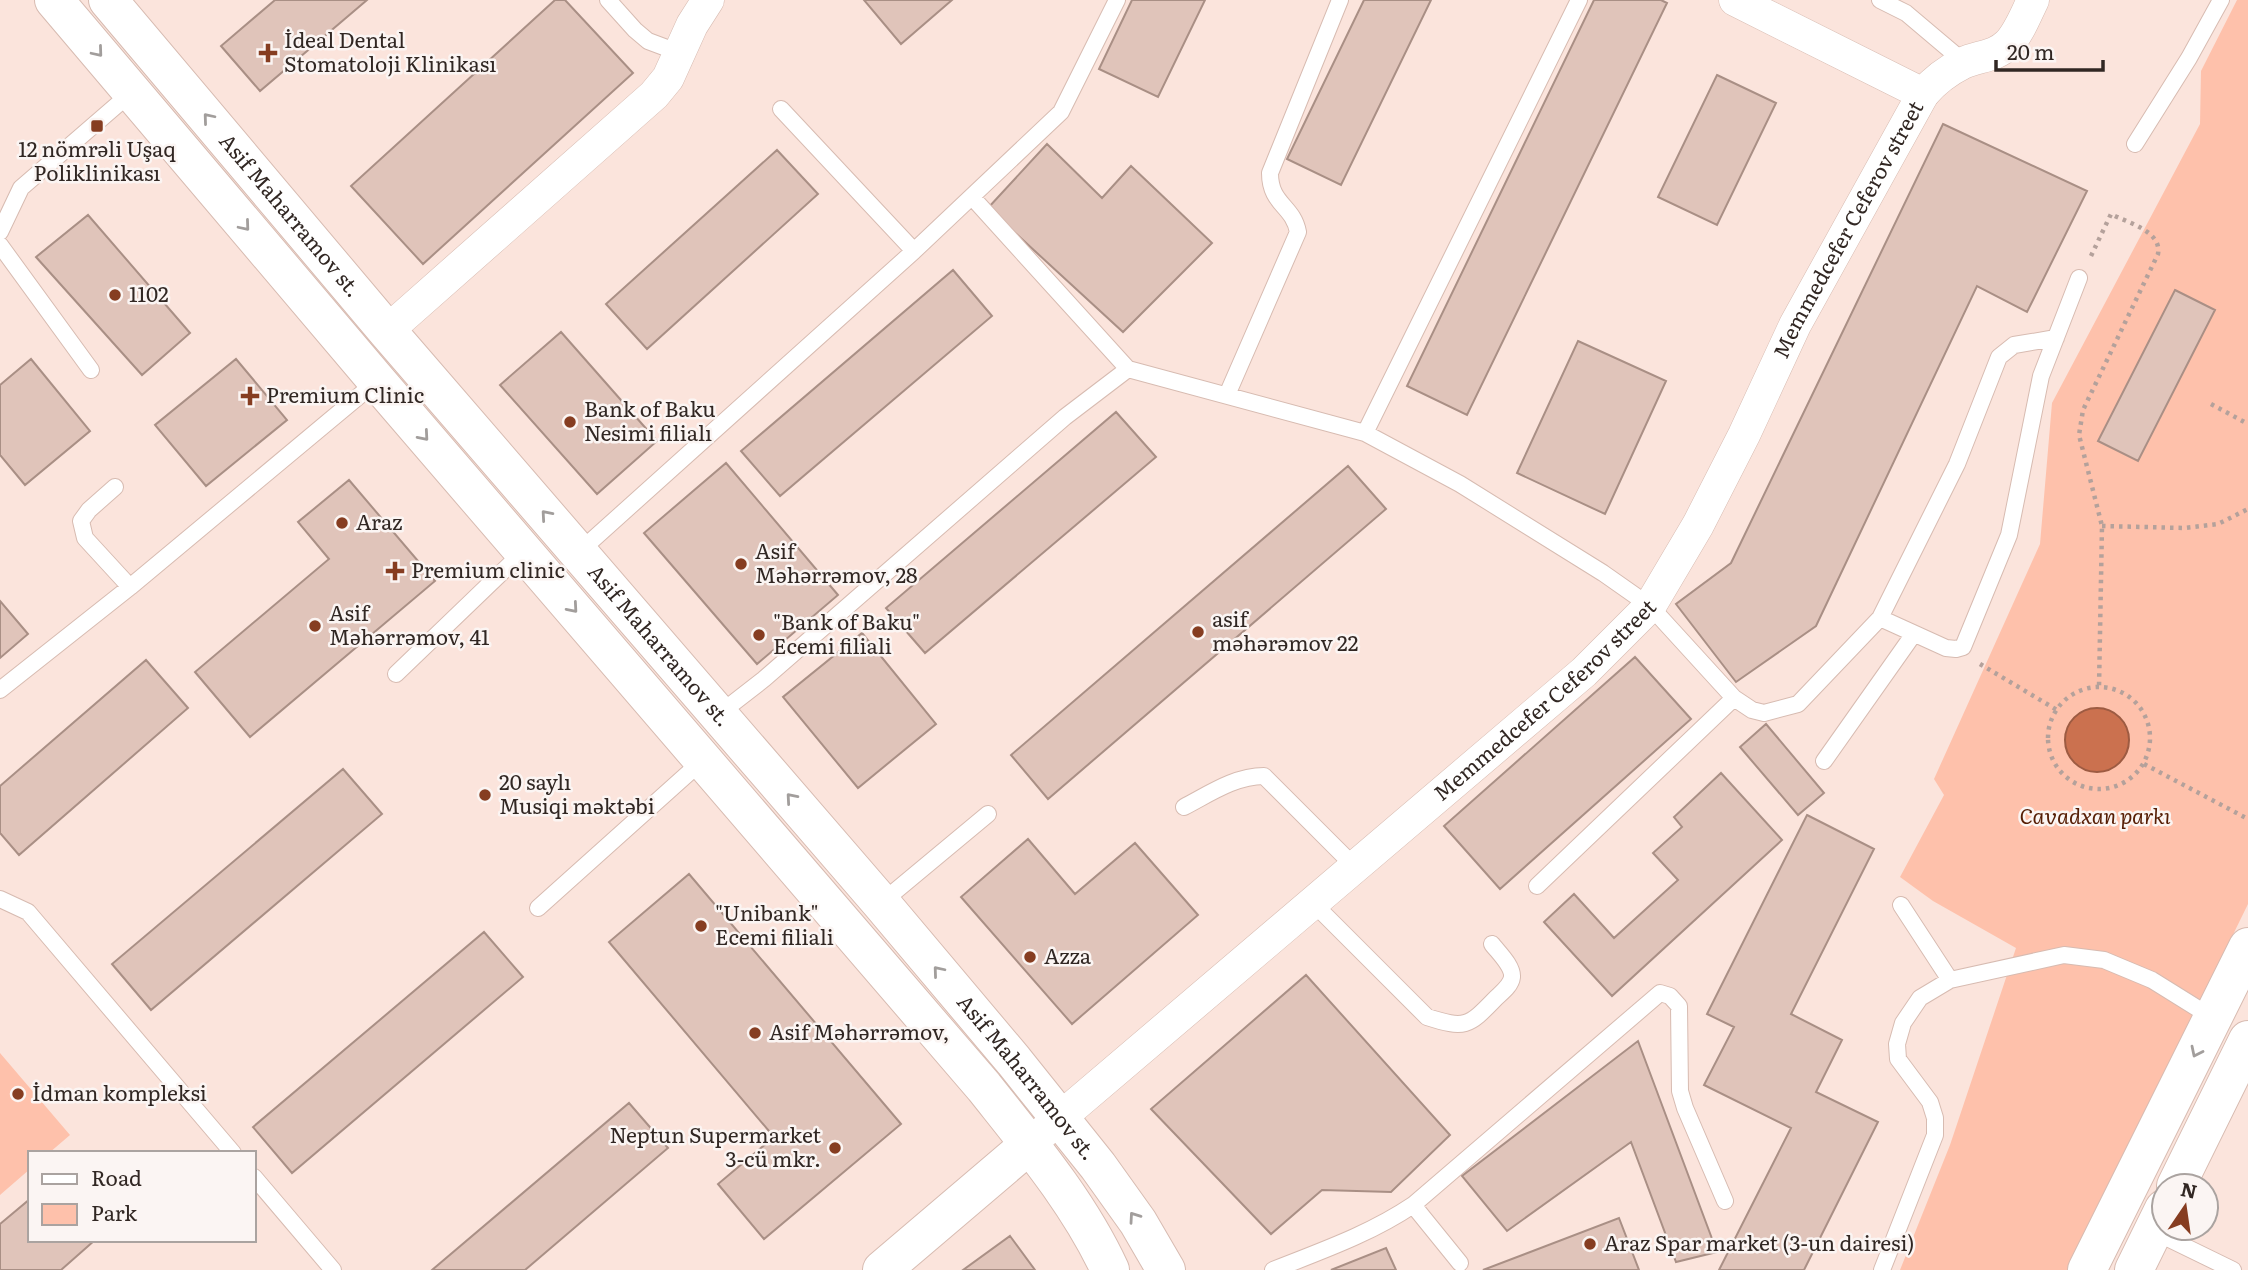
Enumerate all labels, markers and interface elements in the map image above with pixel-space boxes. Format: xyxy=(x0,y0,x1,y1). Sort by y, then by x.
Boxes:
place label: İdeal Dental Stomatoloji Klinikası xyxy=(284,23,496,78)
scale bar xyxy=(1996,28,2103,72)
text: 20 m xyxy=(2007,35,2054,66)
marker: İdeal Dental Stomatoloji Klinikası xyxy=(258,43,278,63)
one-way arrow xyxy=(90,44,102,57)
street label: Memmedcefer Cefеrov street xyxy=(1764,94,1930,363)
one-way arrow xyxy=(204,113,216,126)
marker: 12 nömrəli Uşaq Poliklinikası xyxy=(89,118,105,134)
street label: Asif Maharramov st. xyxy=(213,125,370,303)
place label: 12 nömrəli Uşaq Poliklinikası xyxy=(18,132,176,187)
one-way arrow xyxy=(237,218,249,231)
place label: 1102 xyxy=(129,277,169,308)
marker: 1102 xyxy=(107,287,123,303)
place label: Premium Clinic xyxy=(266,378,424,409)
marker: Premium Clinic xyxy=(240,386,260,406)
place label: Bank of Baku Nesimi filialı xyxy=(584,392,716,447)
marker: Bank of Baku Nesimi filialı xyxy=(562,414,578,430)
one-way arrow xyxy=(416,428,428,441)
place label: Araz xyxy=(356,505,402,536)
one-way arrow xyxy=(542,510,554,523)
marker: Araz xyxy=(334,515,350,531)
place label: Asif Məhərrəmov, 28 xyxy=(755,534,918,589)
place label: Premium clinic xyxy=(411,553,565,584)
street label: Asif Maharramov st. xyxy=(582,556,740,732)
marker: Asif Məhərrəmov, 28 xyxy=(733,556,749,572)
marker: Premium clinic xyxy=(385,561,405,581)
street label: Memmedcefer Cefеrov street xyxy=(1426,590,1662,807)
place label: Asif Məhərrəmov, 41 xyxy=(329,596,490,651)
one-way arrow xyxy=(565,600,577,613)
place label: asif məhərəmov 22 xyxy=(1212,602,1358,657)
place label: "Bank of Baku" Ecemi filiali xyxy=(773,605,920,660)
marker: Asif Məhərrəmov, 41 xyxy=(307,618,323,634)
marker: asif məhərəmov 22 xyxy=(1190,624,1206,640)
marker: "Bank of Baku" Ecemi filiali xyxy=(751,627,767,643)
place label: 20 saylı Musiqi məktəbi xyxy=(499,765,655,820)
marker: 20 saylı Musiqi məktəbi xyxy=(477,787,493,803)
one-way arrow xyxy=(787,793,799,806)
park label: Cavadxan parkı xyxy=(2019,799,2171,830)
place label: "Unibank" Ecemi filiali xyxy=(715,896,834,951)
marker: "Unibank" Ecemi filiali xyxy=(693,918,709,934)
place label: Azza xyxy=(1044,939,1092,970)
marker: Azza xyxy=(1022,949,1038,965)
one-way arrow xyxy=(934,967,947,979)
street label: Asif Maharramov st. xyxy=(951,987,1105,1166)
place label: Asif Məhərrəmov, xyxy=(769,1015,949,1046)
marker: Asif Məhərrəmov, xyxy=(747,1025,763,1041)
one-way arrow xyxy=(2190,1045,2204,1057)
place label: İdman kompleksi xyxy=(32,1076,207,1107)
marker: İdman kompleksi xyxy=(10,1086,26,1102)
place label: Neptun Supermarket 3-cü mkr. xyxy=(610,1118,822,1173)
marker: Neptun Supermarket 3-cü mkr. xyxy=(827,1140,843,1156)
legend xyxy=(28,1151,256,1242)
text: Road xyxy=(91,1161,142,1192)
north arrow xyxy=(2150,1172,2220,1242)
text: N xyxy=(2178,1174,2200,1205)
text: Park xyxy=(91,1196,137,1227)
one-way arrow xyxy=(1130,1212,1142,1225)
place label: Araz Spar market (3-un dairesi) xyxy=(1604,1226,1914,1257)
marker: Araz Spar market (3-un dairesi) xyxy=(1582,1236,1598,1252)

